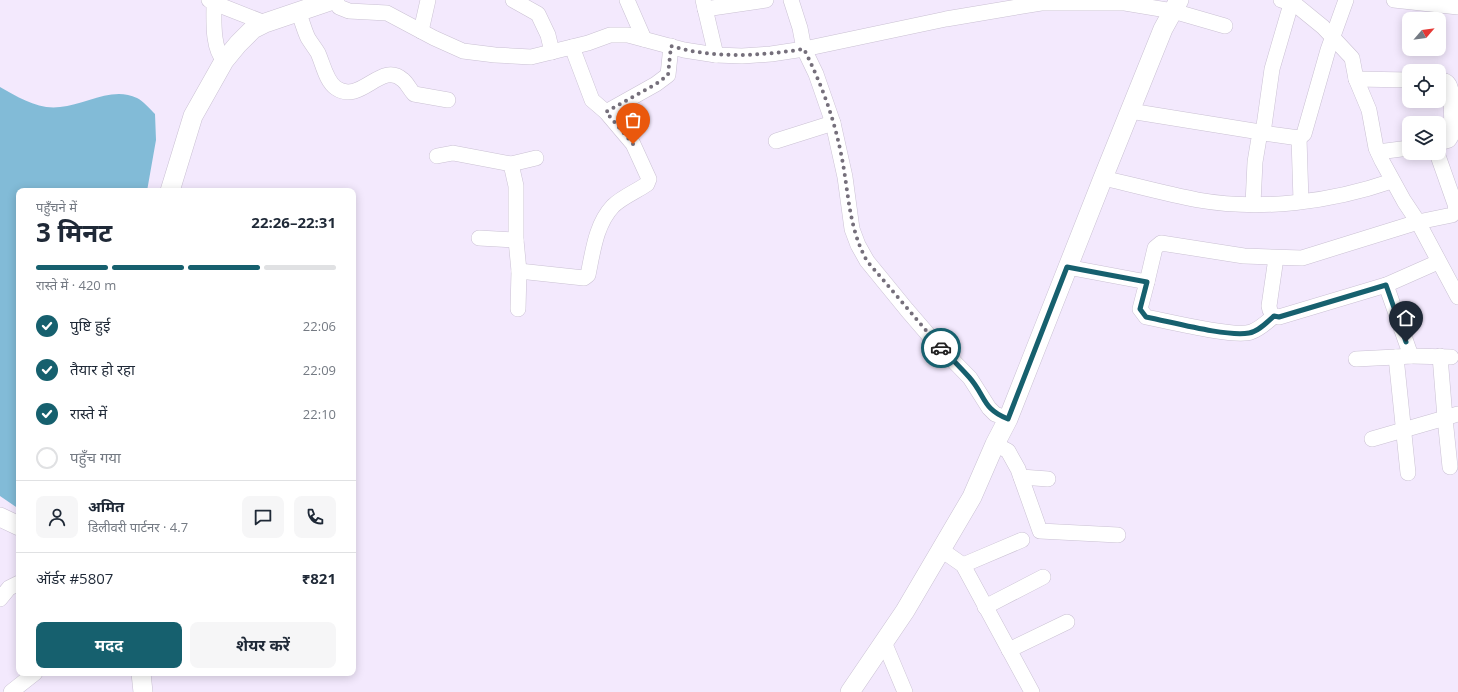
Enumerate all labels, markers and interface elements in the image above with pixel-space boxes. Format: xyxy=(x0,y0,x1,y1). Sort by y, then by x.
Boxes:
north arrow xyxy=(1402,12,1446,56)
map controls xyxy=(1402,12,1446,160)
button: locate xyxy=(1402,64,1446,108)
pin xyxy=(616,103,650,144)
icon: bag xyxy=(622,109,644,131)
button: layers xyxy=(1402,116,1446,160)
text: पहुँचने में xyxy=(36,198,77,216)
text: 22:26–22:31 xyxy=(251,212,336,232)
text: 3 मिनट xyxy=(36,214,112,250)
text: रास्ते में · 420 m xyxy=(36,276,116,294)
pin xyxy=(1389,301,1423,342)
icon: home xyxy=(1395,307,1417,329)
icon: check xyxy=(36,315,58,337)
text: पुष्टि हुई xyxy=(70,315,110,335)
text: 22:06 xyxy=(303,317,336,335)
courier xyxy=(921,328,961,368)
icon: car xyxy=(930,337,952,359)
icon: check xyxy=(36,359,58,381)
text: तैयार हो रहा xyxy=(70,359,135,379)
text: 22:09 xyxy=(303,361,336,379)
icon: check xyxy=(36,403,58,425)
text: रास्ते में xyxy=(70,403,107,423)
text: 22:10 xyxy=(303,405,336,423)
text: पहुँच गया xyxy=(70,447,121,467)
button: person xyxy=(36,496,78,538)
text: अमित xyxy=(88,496,124,516)
button: chat xyxy=(242,496,284,538)
button: phone xyxy=(294,496,336,538)
text: डिलीवरी पार्टनर · 4.7 xyxy=(88,518,188,536)
text: ऑर्डर #5807 xyxy=(36,568,113,588)
text: ₹821 xyxy=(302,568,336,588)
button: मदद xyxy=(36,622,182,668)
button: शेयर करें xyxy=(190,622,336,668)

